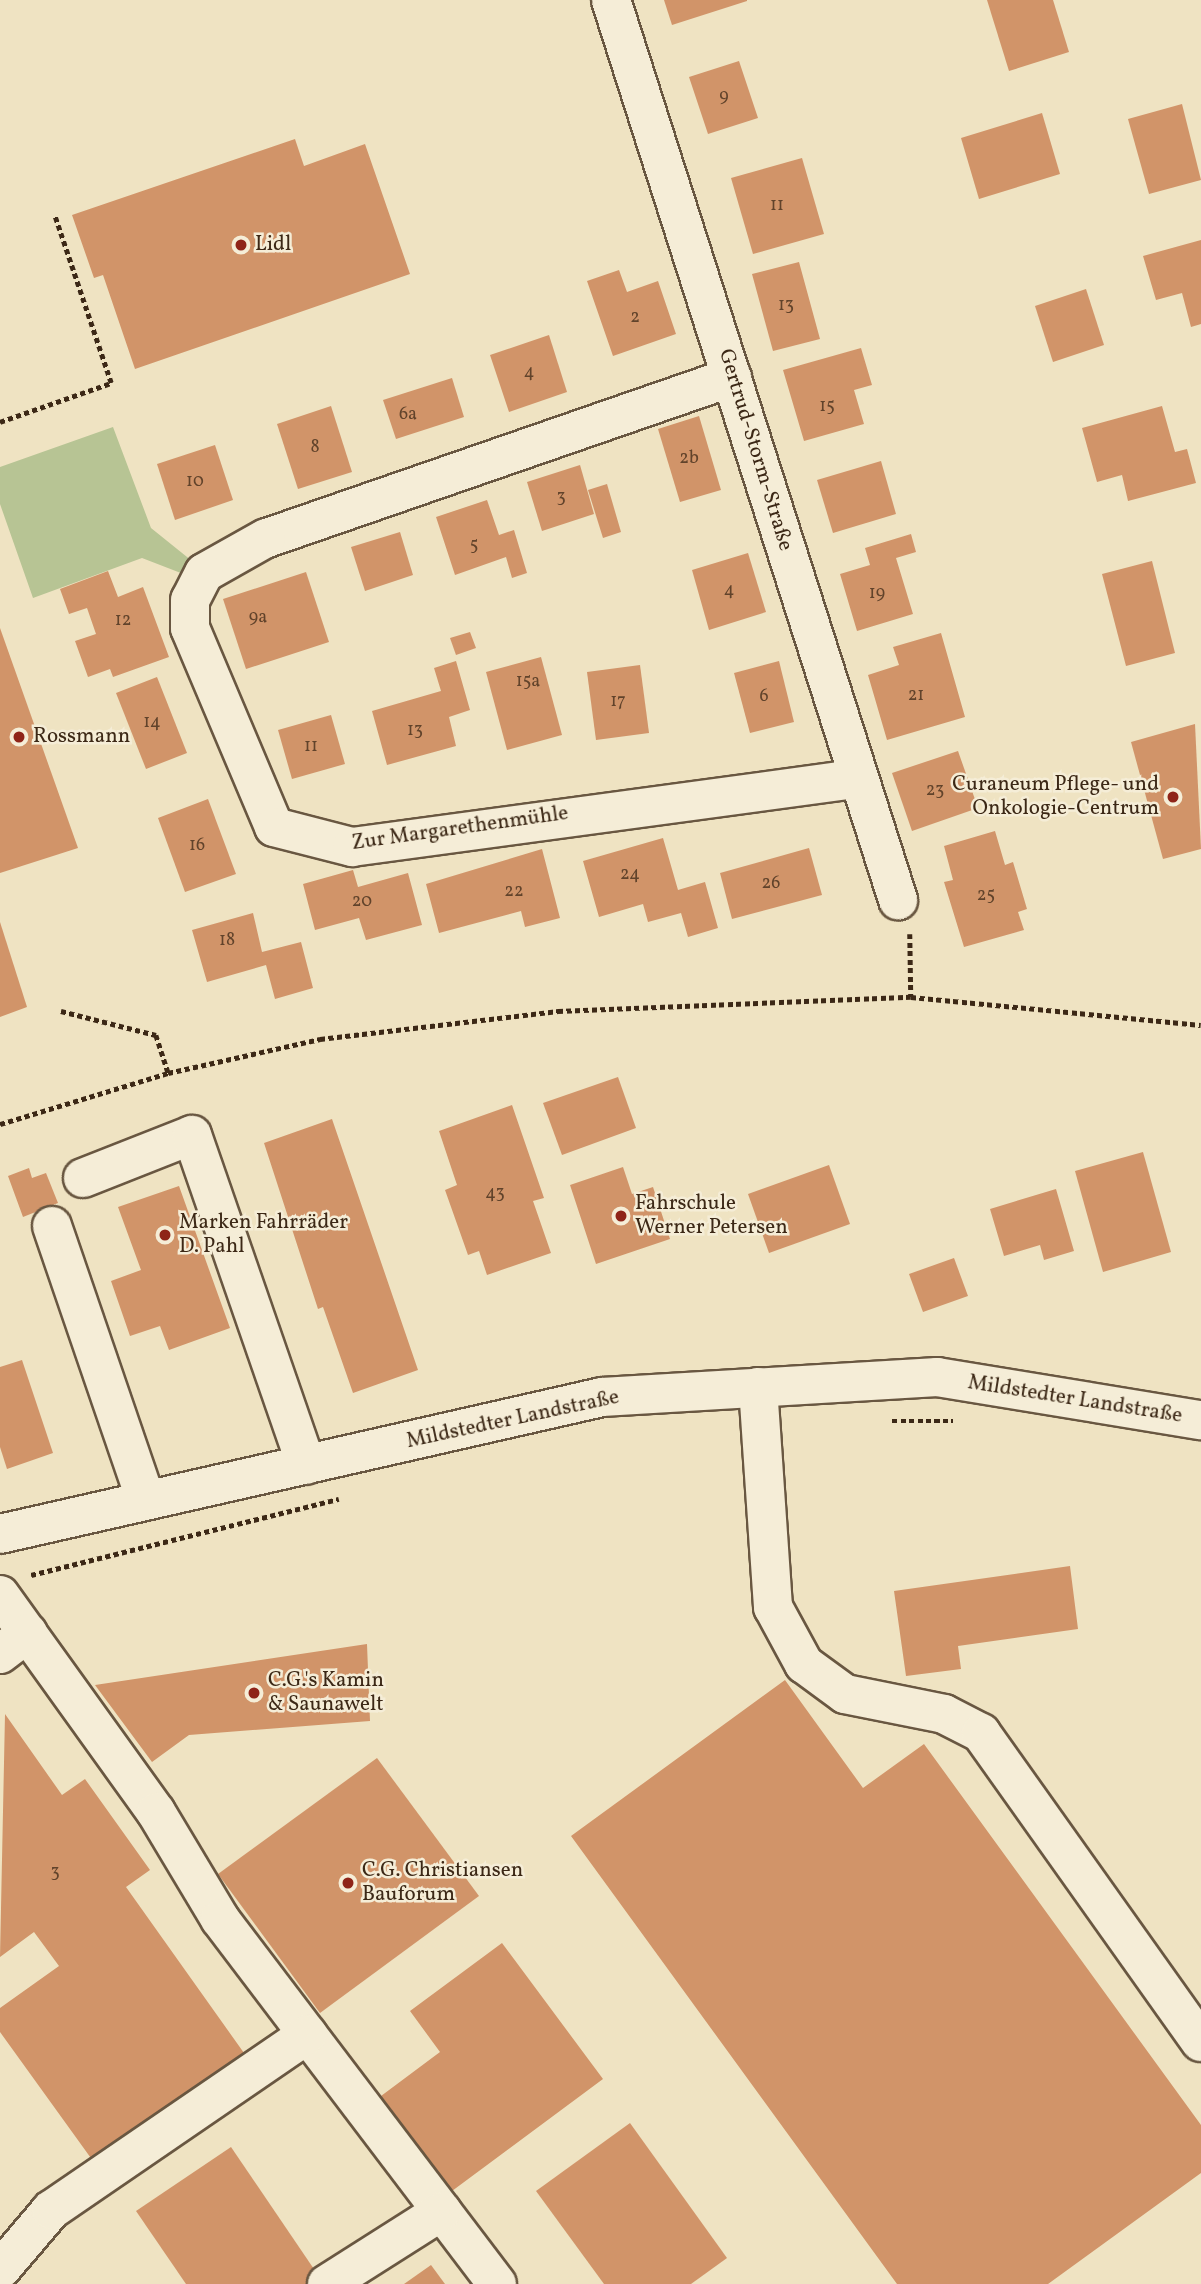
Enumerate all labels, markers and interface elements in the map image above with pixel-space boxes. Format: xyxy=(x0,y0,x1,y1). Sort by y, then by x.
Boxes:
house number: 9 xyxy=(719,86,729,108)
house number: 11 xyxy=(770,195,784,217)
place label: Lidl xyxy=(255,232,291,258)
marker: Lidl xyxy=(233,237,249,253)
house number: 13 xyxy=(778,295,794,317)
house number: 2 xyxy=(630,307,640,329)
street label: Gertrud-Storm-Straße xyxy=(712,346,798,554)
house number: 4 xyxy=(524,362,534,384)
house number: 15 xyxy=(819,396,835,418)
house number: 6a xyxy=(399,404,417,426)
house number: 8 xyxy=(310,437,320,459)
house number: 2b xyxy=(679,448,699,470)
house number: 10 xyxy=(186,471,204,493)
house number: 3 xyxy=(556,487,566,509)
house number: 5 xyxy=(470,535,478,557)
house number: 4 xyxy=(724,580,734,602)
house number: 19 xyxy=(869,583,885,605)
house number: 9a xyxy=(249,607,267,629)
house number: 12 xyxy=(115,610,131,632)
house number: 15a xyxy=(516,671,540,693)
house number: 21 xyxy=(908,685,924,707)
house number: 6 xyxy=(759,686,769,708)
house number: 17 xyxy=(610,691,626,713)
house number: 14 xyxy=(143,712,161,734)
house number: 13 xyxy=(407,720,423,742)
place label: Rossmann xyxy=(33,724,130,750)
marker: Rossmann xyxy=(11,729,27,745)
house number: 11 xyxy=(304,736,318,758)
place label: Curaneum Pflege- und Onkologie-Centrum xyxy=(952,772,1159,822)
house number: 23 xyxy=(926,780,944,802)
marker: Curaneum Pflege- und Onkologie-Centrum xyxy=(1165,789,1181,805)
street label: Zur Margarethenmühle xyxy=(350,801,570,857)
house number: 16 xyxy=(189,835,205,857)
house number: 24 xyxy=(620,864,640,886)
house number: 26 xyxy=(762,873,780,895)
house number: 22 xyxy=(504,881,524,903)
house number: 25 xyxy=(977,885,995,907)
house number: 20 xyxy=(352,891,372,913)
house number: 18 xyxy=(219,930,235,952)
house number: 43 xyxy=(485,1183,505,1205)
place label: Fahrschule Werner Petersen xyxy=(635,1191,788,1241)
marker: Fahrschule Werner Petersen xyxy=(613,1208,629,1224)
place label: Marken Fahrräder D. Pahl xyxy=(179,1210,348,1260)
marker: Marken Fahrräder D. Pahl xyxy=(157,1227,173,1243)
street label: Mildstedter Landstraße xyxy=(966,1371,1184,1429)
street label: Mildstedter Landstraße xyxy=(404,1385,622,1455)
place label: C.G.'s Kamin & Saunawelt xyxy=(268,1668,384,1718)
marker: C.G.'s Kamin & Saunawelt xyxy=(246,1685,262,1701)
place label: C.G. Christiansen Bauforum xyxy=(362,1858,523,1908)
house number: 3 xyxy=(50,1862,60,1884)
marker: C.G. Christiansen Bauforum xyxy=(340,1875,356,1891)

